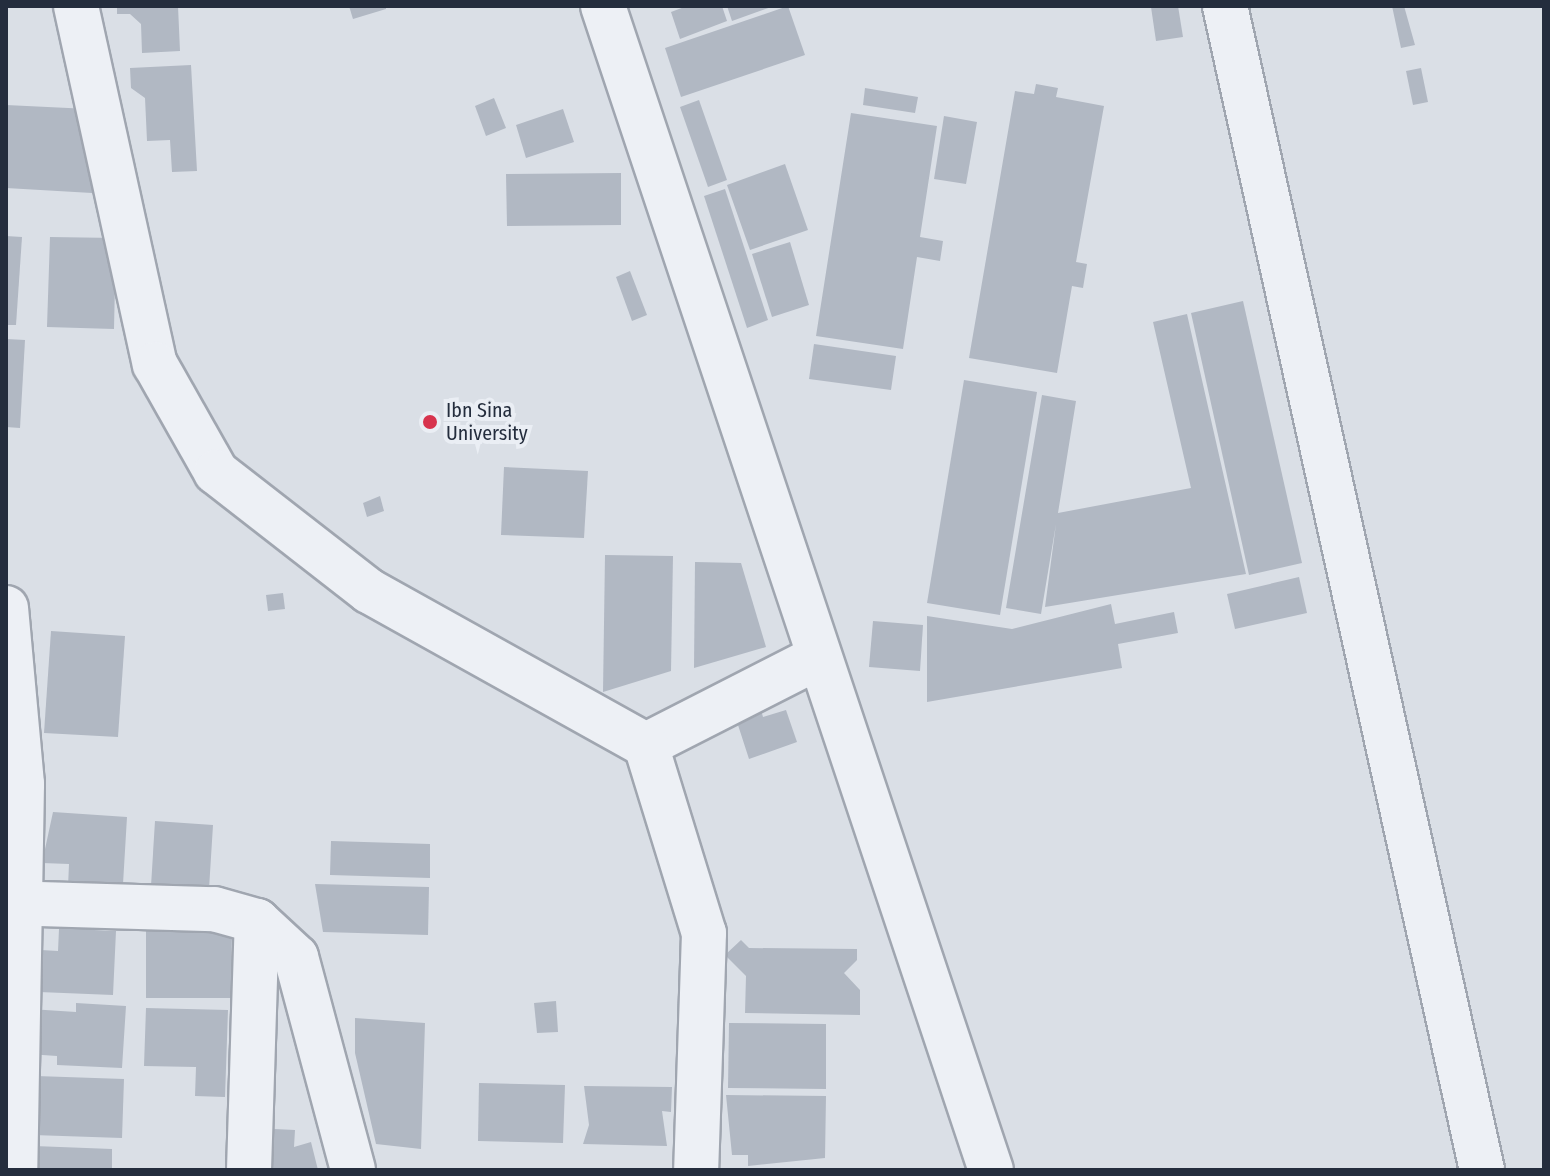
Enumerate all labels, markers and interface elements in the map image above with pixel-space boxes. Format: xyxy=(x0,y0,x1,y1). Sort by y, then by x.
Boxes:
place label: Ibn Sina University xyxy=(446,398,528,445)
marker: Ibn Sina University xyxy=(421,413,439,431)

